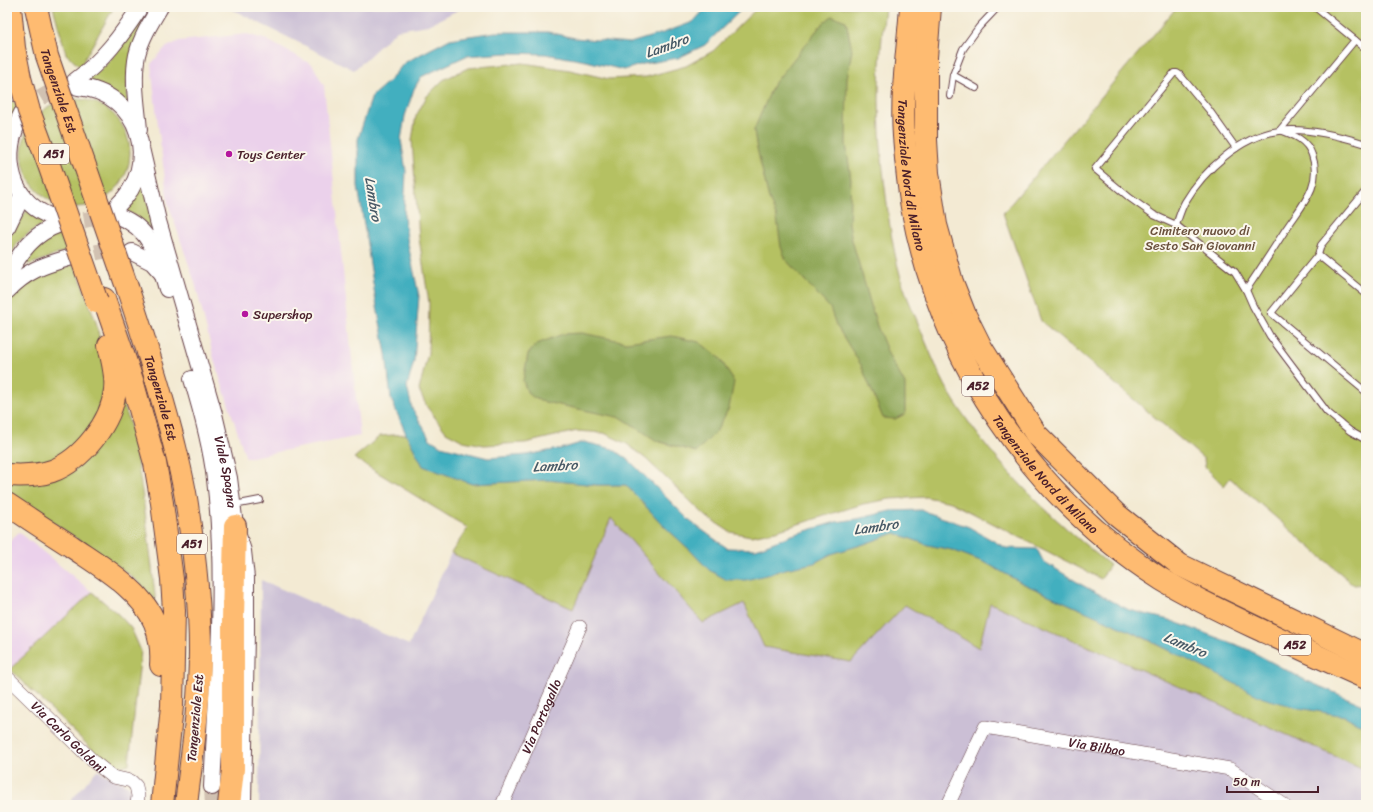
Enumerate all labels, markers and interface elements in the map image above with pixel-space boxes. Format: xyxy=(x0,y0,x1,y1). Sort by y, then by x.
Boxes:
water label: Lambro xyxy=(642,26,693,65)
street label: Tangenziale Est xyxy=(34,46,84,137)
street label: Tangenziale Nord di Milano xyxy=(892,99,933,254)
place label: Toys Center xyxy=(237,143,306,166)
road number: A51 xyxy=(39,144,69,164)
marker: Toys Center xyxy=(224,149,234,159)
water label: Lambro xyxy=(357,175,389,224)
park label: Cimitero nuovo di Sesto San Giovanni xyxy=(1145,219,1255,257)
place label: Supershop xyxy=(253,303,313,326)
marker: Supershop xyxy=(240,309,250,319)
street label: Tangenziale Est xyxy=(138,352,185,443)
road number: A52 xyxy=(962,376,994,396)
street label: Tangenziale Nord di Milano xyxy=(987,409,1104,540)
street label: Viale Spagna xyxy=(208,433,244,509)
water label: Lambro xyxy=(532,452,579,480)
water label: Lambro xyxy=(852,511,901,542)
road number: A51 xyxy=(177,534,207,554)
water label: Lambro xyxy=(1160,625,1211,666)
road number: A52 xyxy=(1279,635,1311,655)
street label: Tangenziale Est xyxy=(180,673,210,763)
street label: Via Portogallo xyxy=(514,674,568,757)
street label: Via Carlo Goldoni xyxy=(26,695,112,779)
street label: Via Bilbao xyxy=(1067,730,1127,762)
scale bar xyxy=(1227,768,1318,794)
text: 50 m xyxy=(1233,771,1260,793)

